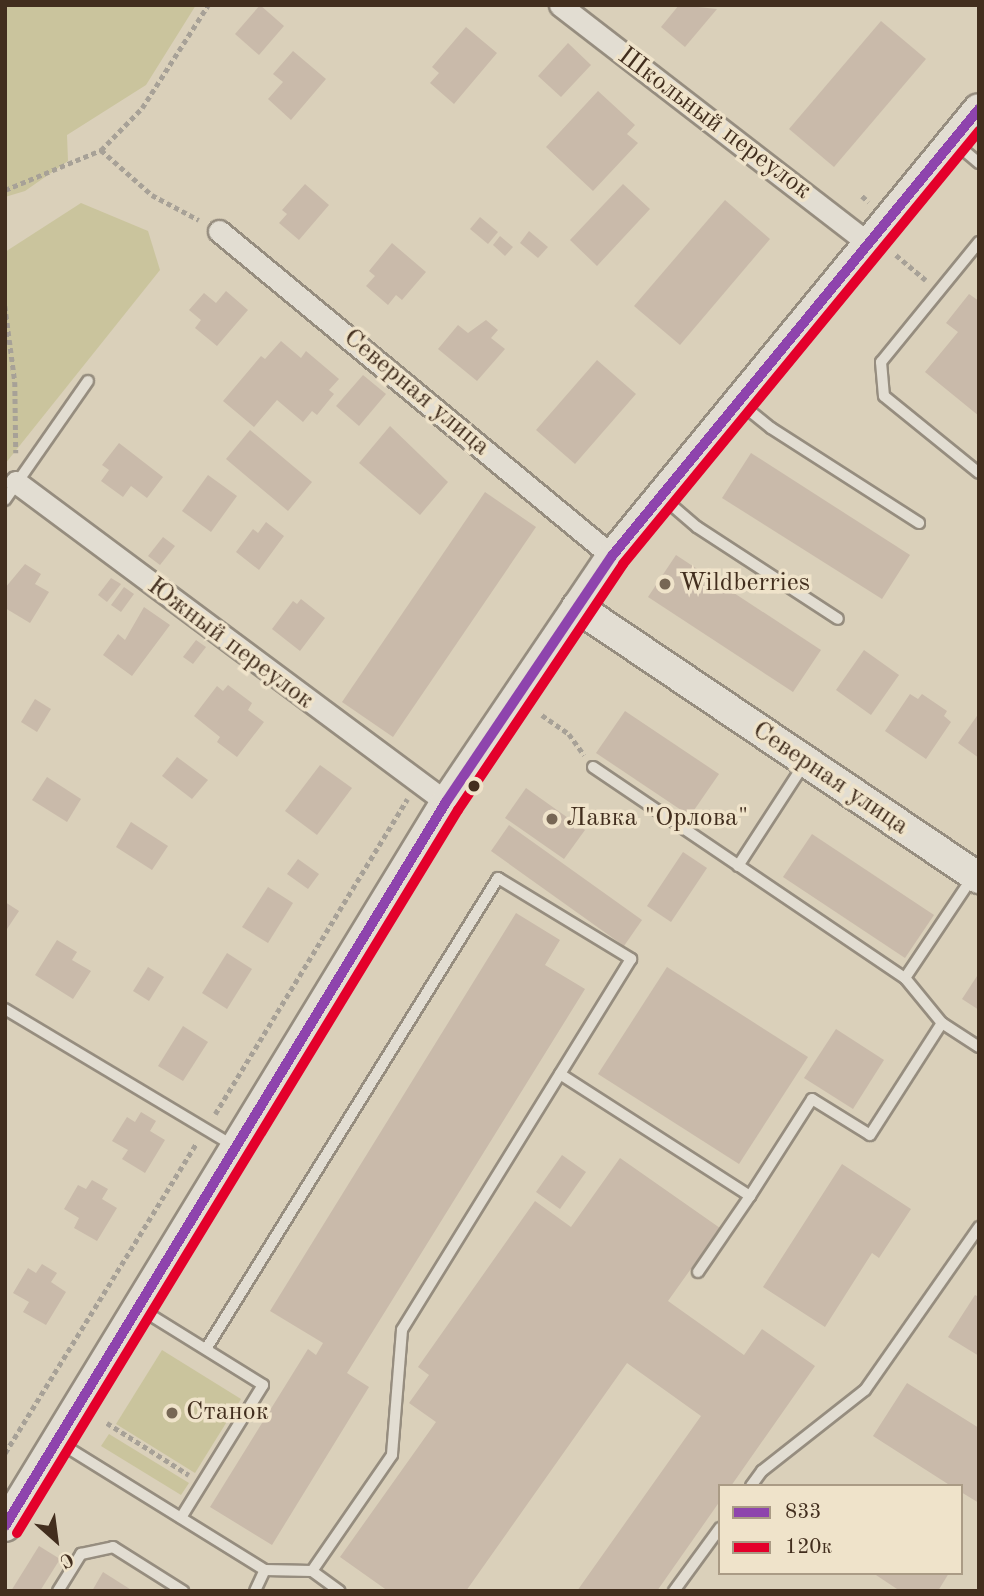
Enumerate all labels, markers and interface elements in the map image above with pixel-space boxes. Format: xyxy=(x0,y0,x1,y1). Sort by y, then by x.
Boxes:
street label: Школьный переулок xyxy=(611,41,817,207)
street label: Северная улица xyxy=(336,323,496,463)
place label: Wildberries xyxy=(679,568,810,600)
street label: Южный переулок xyxy=(141,571,319,717)
marker: Wildberries xyxy=(657,576,673,592)
street label: Северная улица xyxy=(746,715,914,843)
unlabelled marker xyxy=(467,779,481,793)
place label: Лавка "Орлова" xyxy=(566,803,748,835)
marker: Лавка "Орлова" xyxy=(544,811,560,827)
place label: Станок xyxy=(186,1397,269,1429)
marker: Станок xyxy=(164,1405,180,1421)
legend xyxy=(718,1484,963,1575)
text: 833 xyxy=(785,1502,822,1523)
north arrow xyxy=(21,1505,91,1575)
text: 120к xyxy=(785,1537,832,1558)
text: С xyxy=(56,1548,76,1570)

